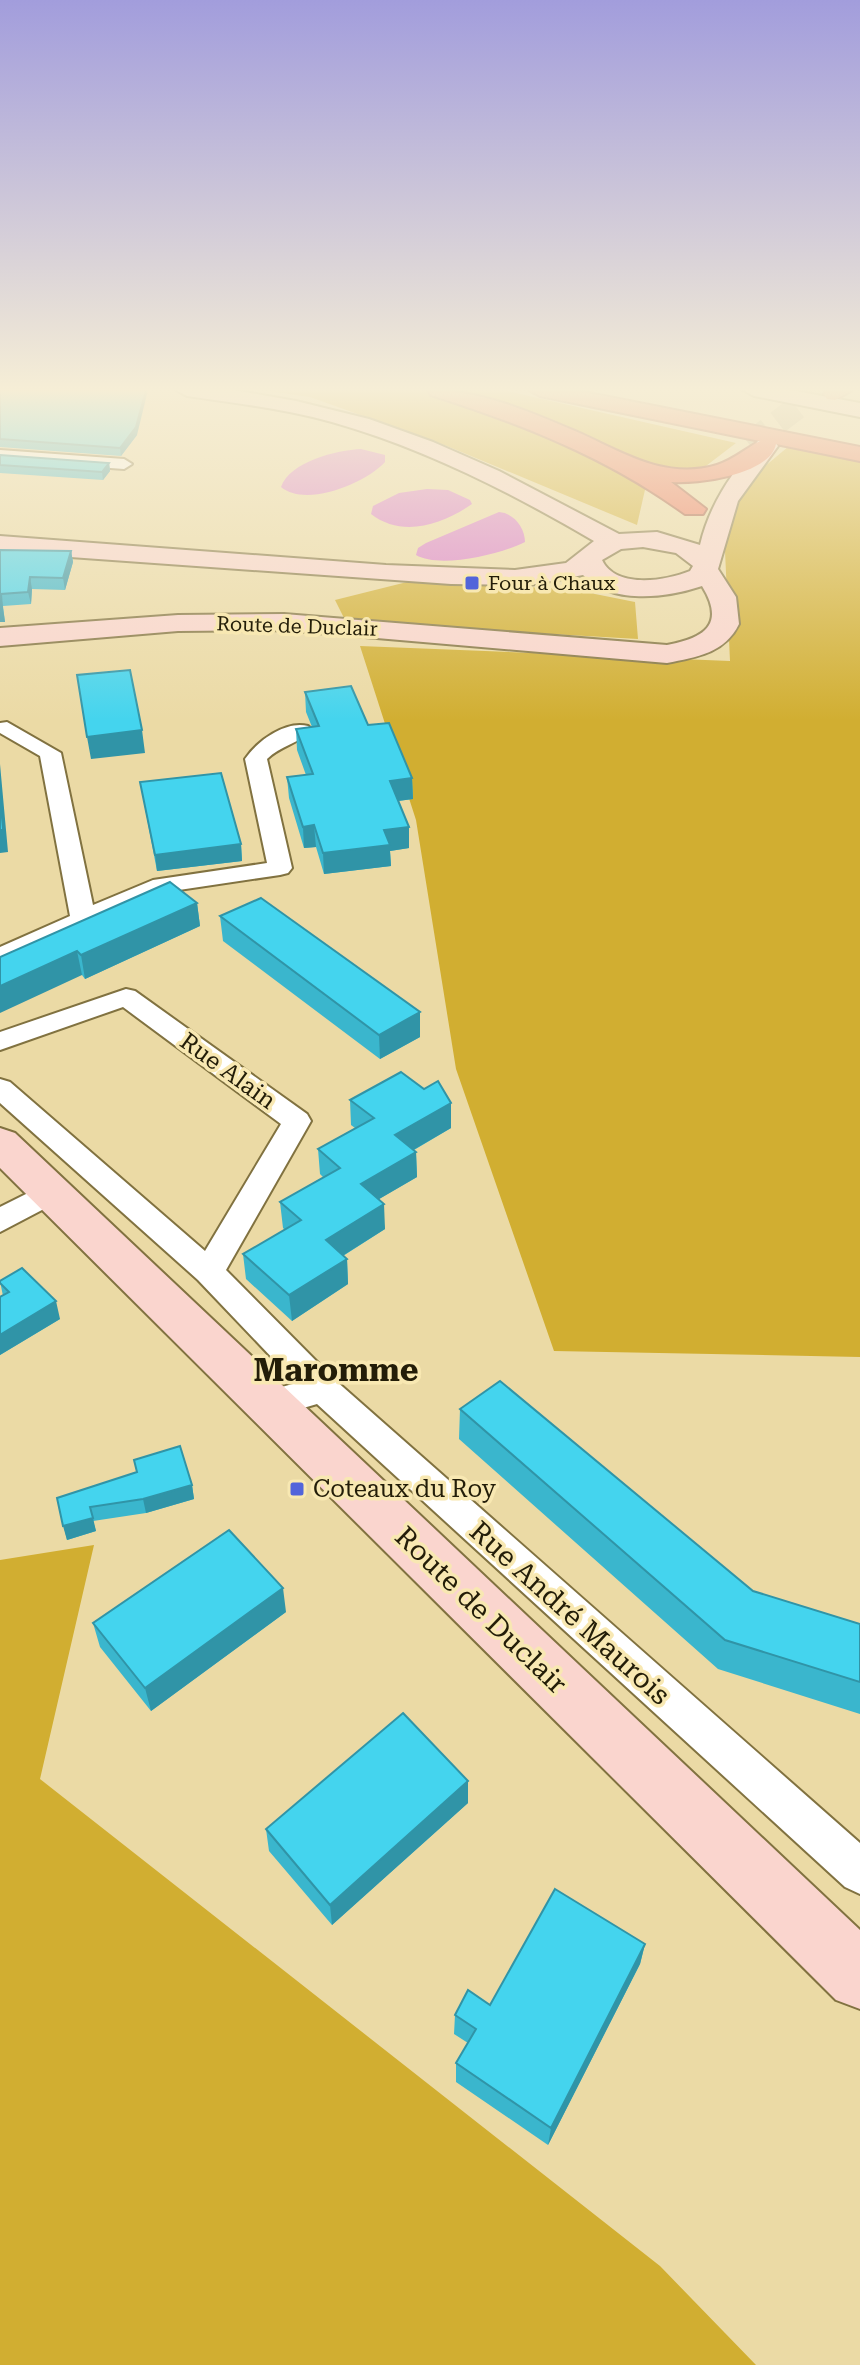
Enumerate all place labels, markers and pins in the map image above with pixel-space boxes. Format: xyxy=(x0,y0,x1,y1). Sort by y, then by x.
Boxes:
place label: Four à Chaux xyxy=(488,571,616,595)
marker: Four à Chaux xyxy=(463,574,481,592)
place label: Coteaux du Roy xyxy=(313,1475,497,1503)
marker: Coteaux du Roy xyxy=(288,1480,306,1498)

